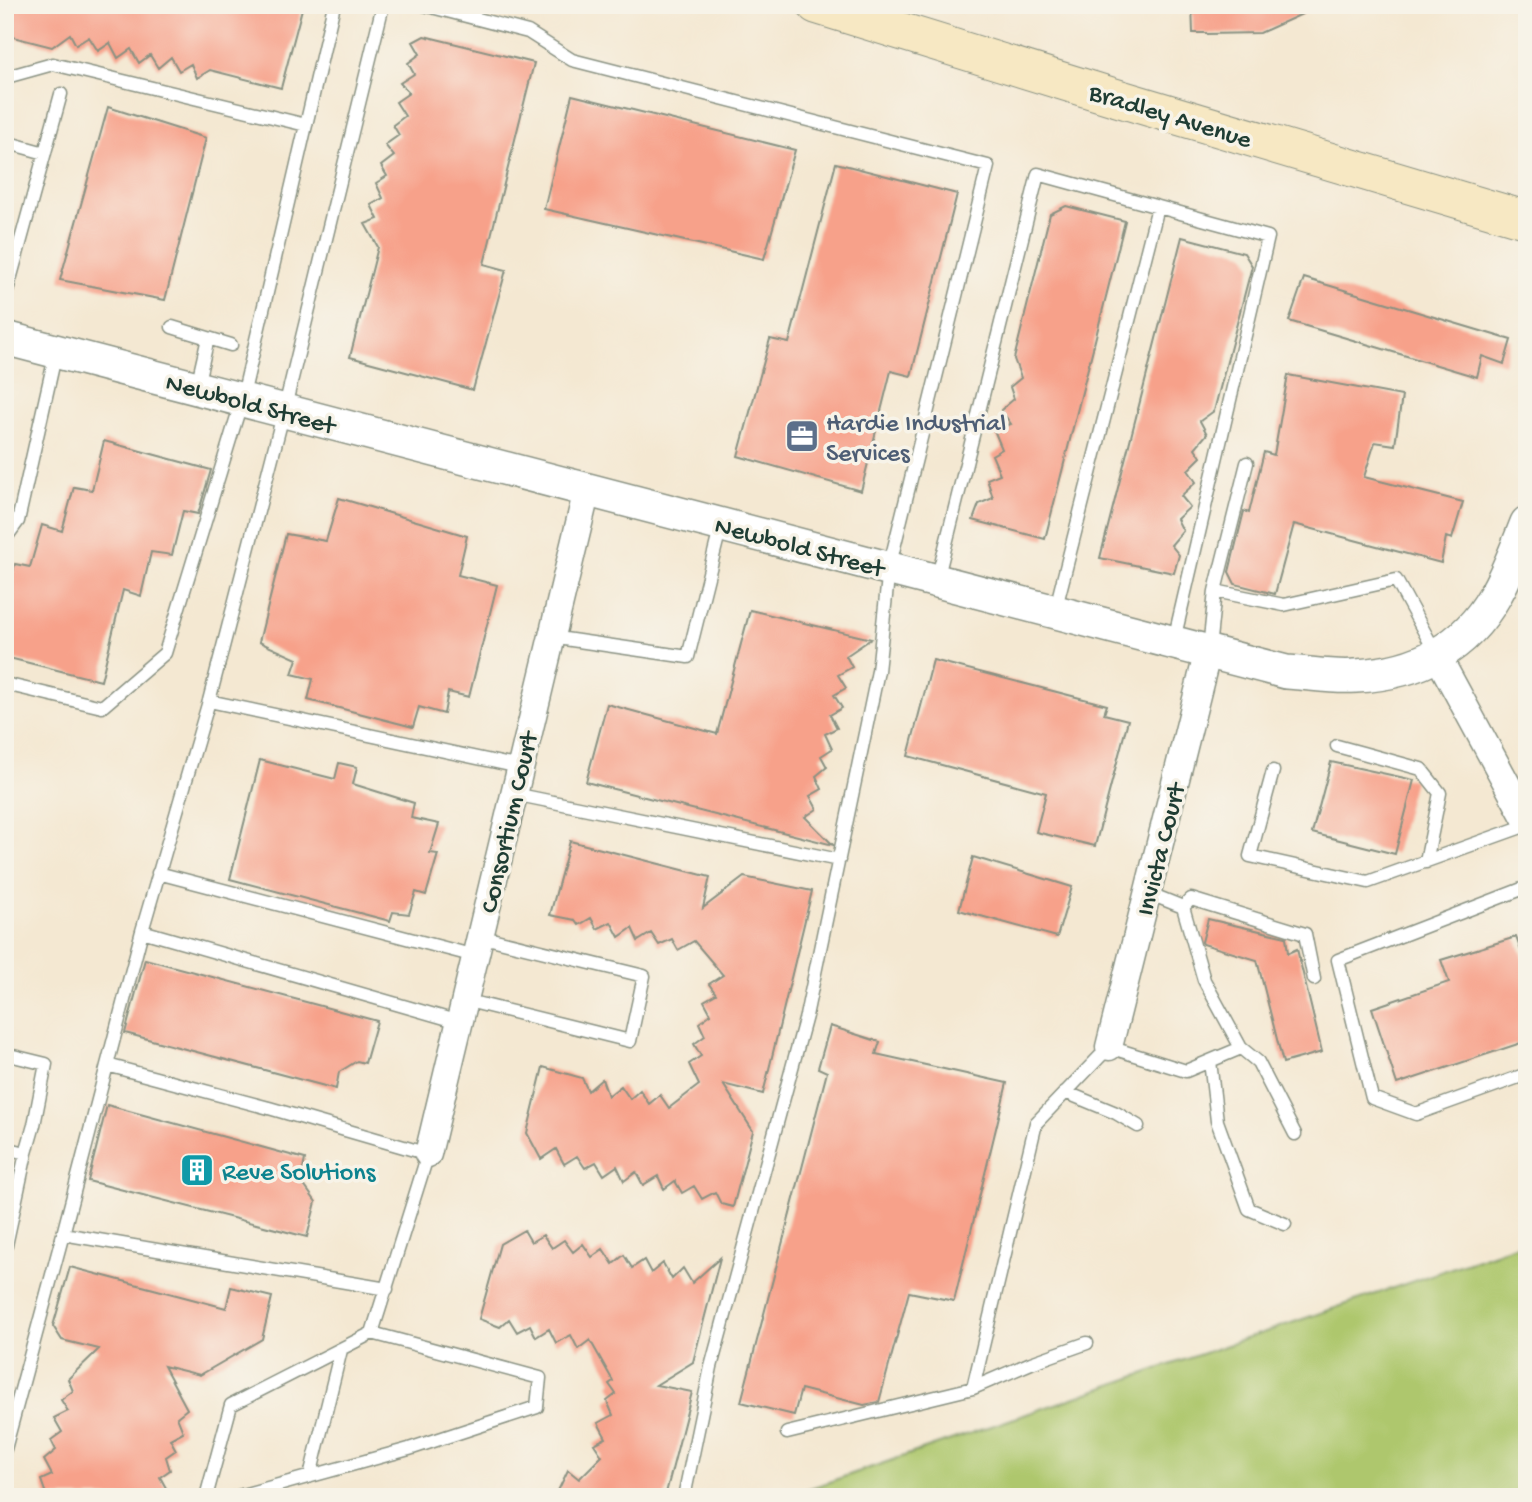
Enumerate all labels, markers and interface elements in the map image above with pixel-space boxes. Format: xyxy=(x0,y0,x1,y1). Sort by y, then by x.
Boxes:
street label: Bradley Avenue xyxy=(1084,79,1255,158)
street label: Newbold Street xyxy=(162,369,340,444)
place label: Hardie Industrial Services xyxy=(826,410,1006,471)
office icon: Hardie Industrial Services xyxy=(783,417,821,455)
street label: Newbold Street xyxy=(711,512,889,587)
street label: Consortium Court xyxy=(475,727,548,917)
street label: Invicta Court xyxy=(1132,778,1195,920)
building icon: Reve Solutions xyxy=(178,1151,216,1189)
place label: Reve Solutions xyxy=(222,1159,377,1190)

